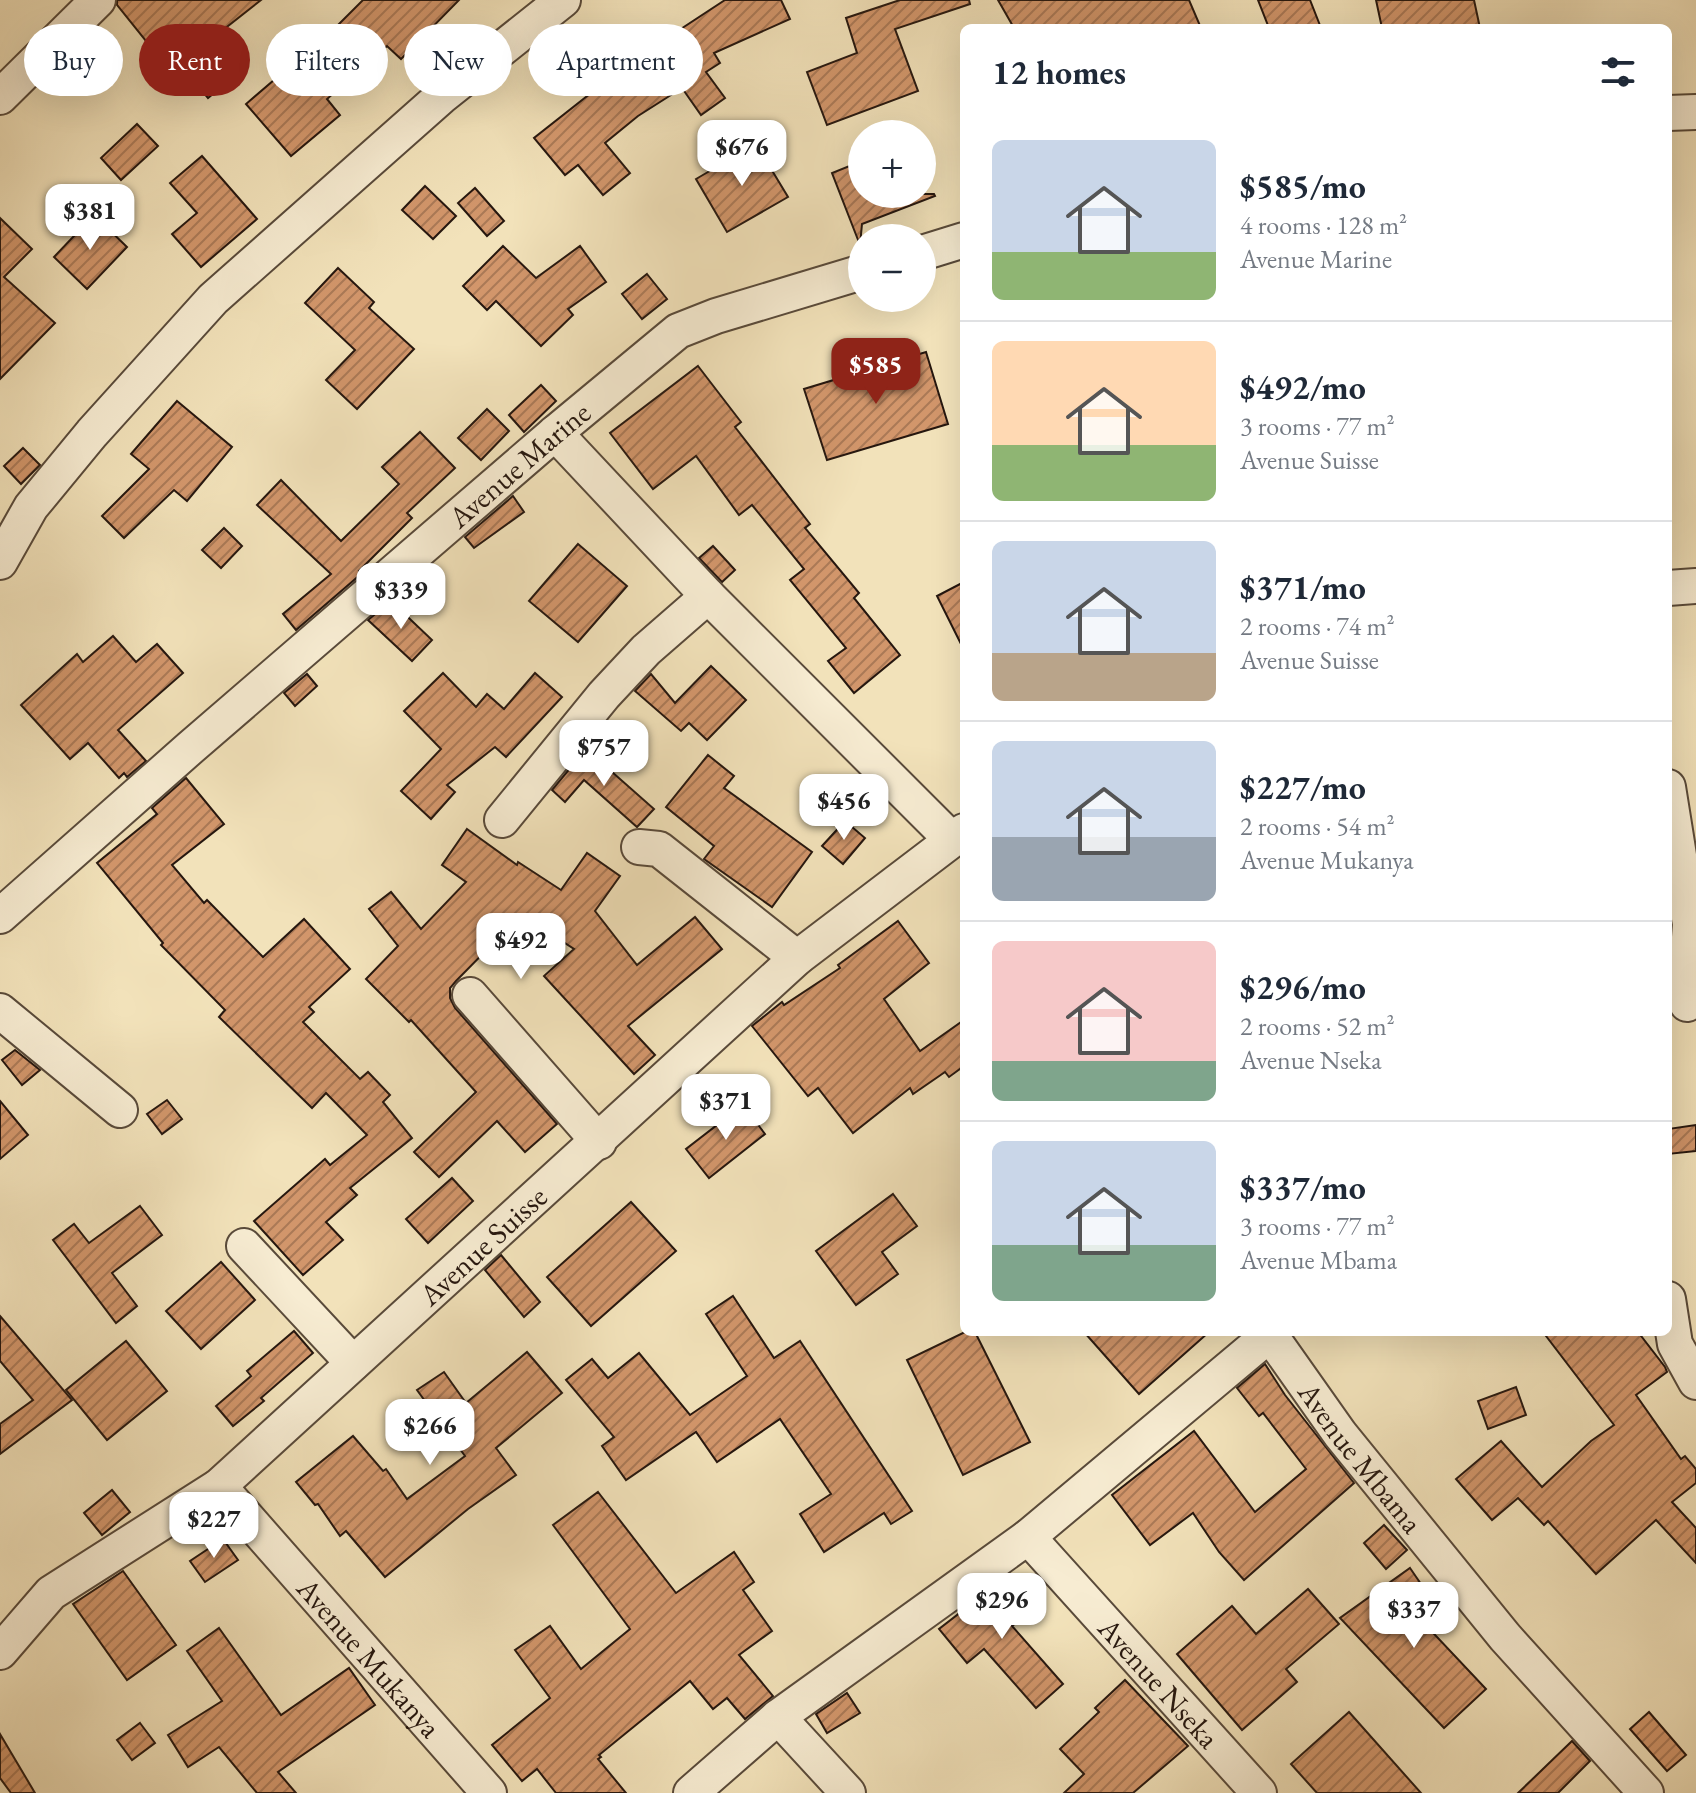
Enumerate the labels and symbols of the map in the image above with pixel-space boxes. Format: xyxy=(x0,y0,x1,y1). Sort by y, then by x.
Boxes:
pin: $676 xyxy=(695,120,789,188)
pin: $381 xyxy=(43,184,137,252)
pin: $585 xyxy=(829,338,923,406)
street label: Avenue Marine xyxy=(439,392,598,537)
pin: $339 xyxy=(354,563,448,631)
pin: $757 xyxy=(557,720,651,788)
pin: $456 xyxy=(797,774,891,842)
pin: $492 xyxy=(474,913,568,981)
pin: $371 xyxy=(679,1074,773,1142)
street label: Avenue Suisse xyxy=(409,1177,555,1314)
street label: Avenue Mbama xyxy=(1289,1373,1432,1541)
pin: $266 xyxy=(383,1399,477,1467)
pin: $227 xyxy=(167,1492,261,1560)
street label: Avenue Mukanya xyxy=(288,1568,450,1745)
pin: $296 xyxy=(955,1573,1049,1641)
pin: $337 xyxy=(1367,1582,1461,1650)
street label: Avenue Nseka xyxy=(1089,1608,1229,1756)

